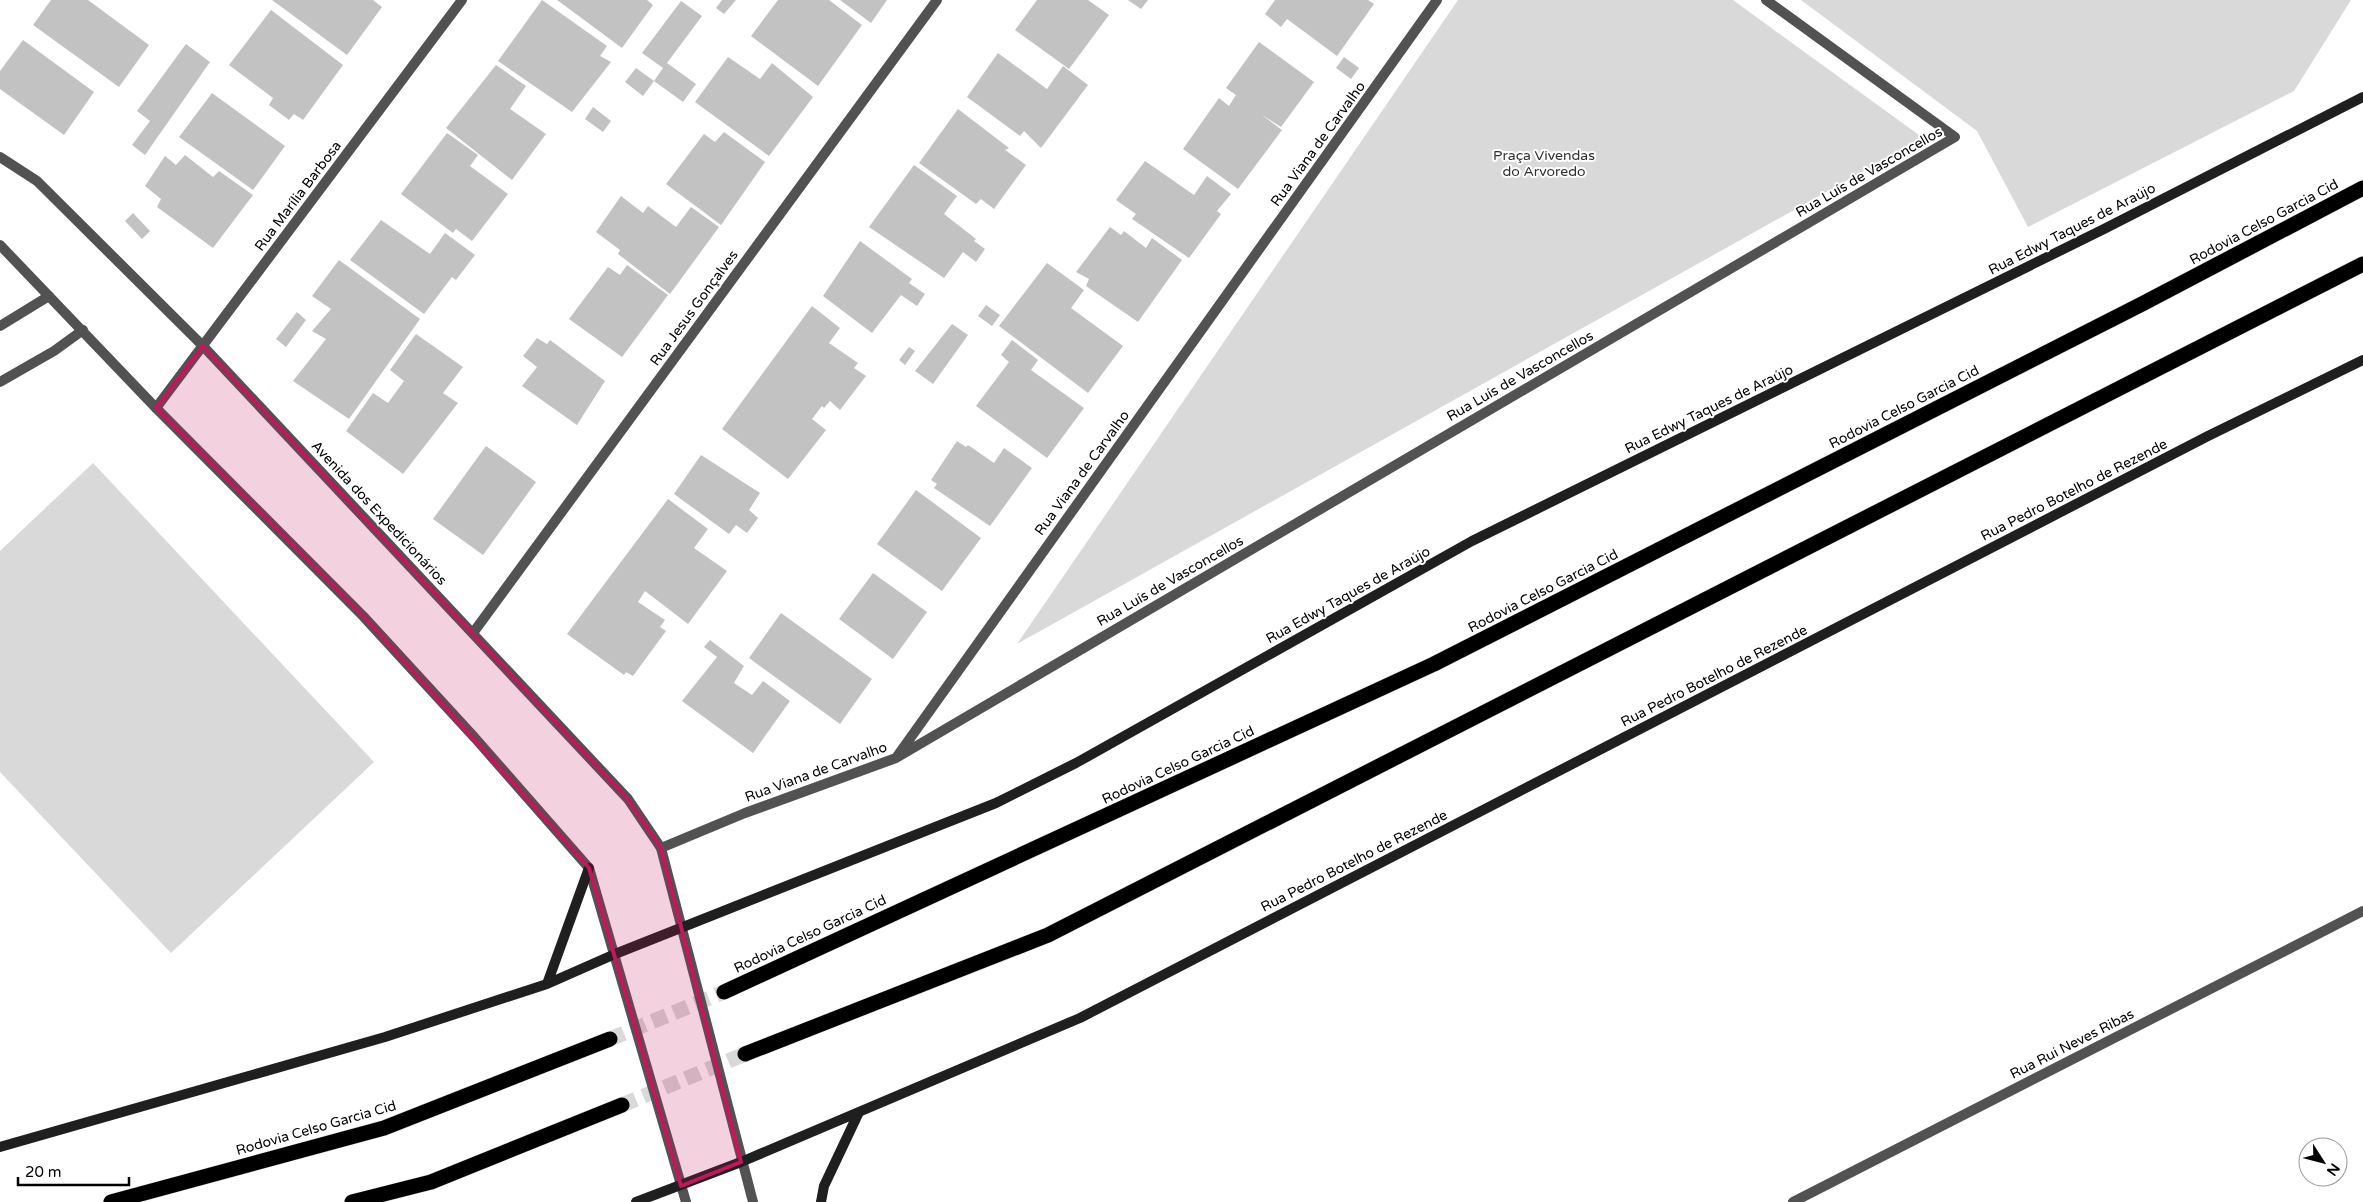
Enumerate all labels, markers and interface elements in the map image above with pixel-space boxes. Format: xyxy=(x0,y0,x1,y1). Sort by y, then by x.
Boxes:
street label: Rua Viana de Carvalho xyxy=(1267,78,1369,210)
street label: Rua Luís de Vasconcellos xyxy=(1793,123,1946,221)
street label: Rua Marília Barbosa xyxy=(251,138,345,254)
park label: Praça Vivendas do Arvoredo xyxy=(1493,147,1595,180)
street label: Rodovia Celso Garcia Cid xyxy=(2187,176,2341,268)
street label: Rua Edwy Taques de Araújo xyxy=(1986,179,2158,279)
street label: Rua Jesus Gonçalves xyxy=(646,247,742,369)
street label: Rua Luís de Vasconcellos xyxy=(1444,327,1597,425)
street label: Rua Edwy Taques de Araújo xyxy=(1622,361,1796,457)
street label: Rodovia Celso Garcia Cid xyxy=(1826,362,1982,452)
street label: Rua Viana de Carvalho xyxy=(1031,407,1133,539)
street label: Rua Pedro Botelho de Rezende xyxy=(1978,435,2170,545)
street label: Avenida dos Expedicionários xyxy=(308,437,450,589)
street label: Rua Luís de Vasconcellos xyxy=(1094,532,1247,630)
street label: Rua Edwy Taques de Araújo xyxy=(1263,543,1433,647)
street label: Rodovia Celso Garcia Cid xyxy=(1465,546,1621,636)
street label: Rua Pedro Botelho de Rezende xyxy=(1618,621,1810,731)
street label: Rodovia Celso Garcia Cid xyxy=(1099,722,1257,808)
street label: Rua Viana de Carvalho xyxy=(743,738,889,806)
street label: Rua Pedro Botelho de Rezende xyxy=(1258,806,1450,916)
street label: Rodovia Celso Garcia Cid xyxy=(731,891,889,977)
street label: Rua Rui Neves Ribas xyxy=(2007,1005,2137,1083)
street label: Rodovia Celso Garcia Cid xyxy=(234,1097,398,1159)
north arrow xyxy=(2298,1137,2348,1187)
scale bar xyxy=(18,1154,129,1186)
text: N xyxy=(2323,1160,2343,1179)
text: 20 m xyxy=(25,1163,62,1181)

